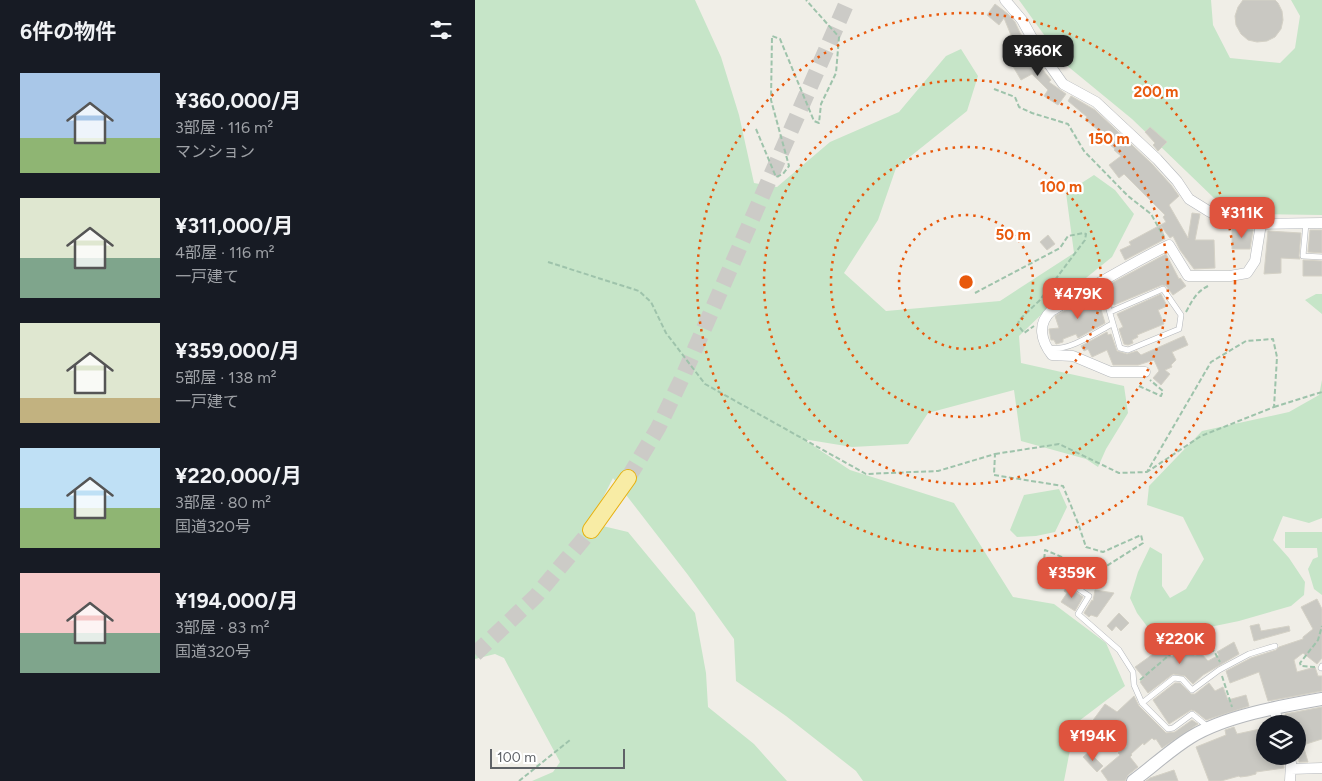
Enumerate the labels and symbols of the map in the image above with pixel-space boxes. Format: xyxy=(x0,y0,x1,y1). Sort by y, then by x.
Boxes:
pin: ¥360K xyxy=(1003,34,1073,77)
text: 200 m xyxy=(1134,83,1178,101)
text: 150 m xyxy=(1088,130,1130,148)
text: 100 m xyxy=(1040,178,1082,196)
pin: ¥311K xyxy=(1207,196,1277,239)
text: 50 m xyxy=(995,226,1031,244)
centre of rings xyxy=(957,273,975,291)
pin: ¥479K xyxy=(1043,278,1113,320)
pin: ¥359K xyxy=(1037,556,1107,599)
pin: ¥220K xyxy=(1145,622,1215,665)
pin: ¥194K xyxy=(1058,720,1128,762)
scale bar xyxy=(490,746,625,769)

